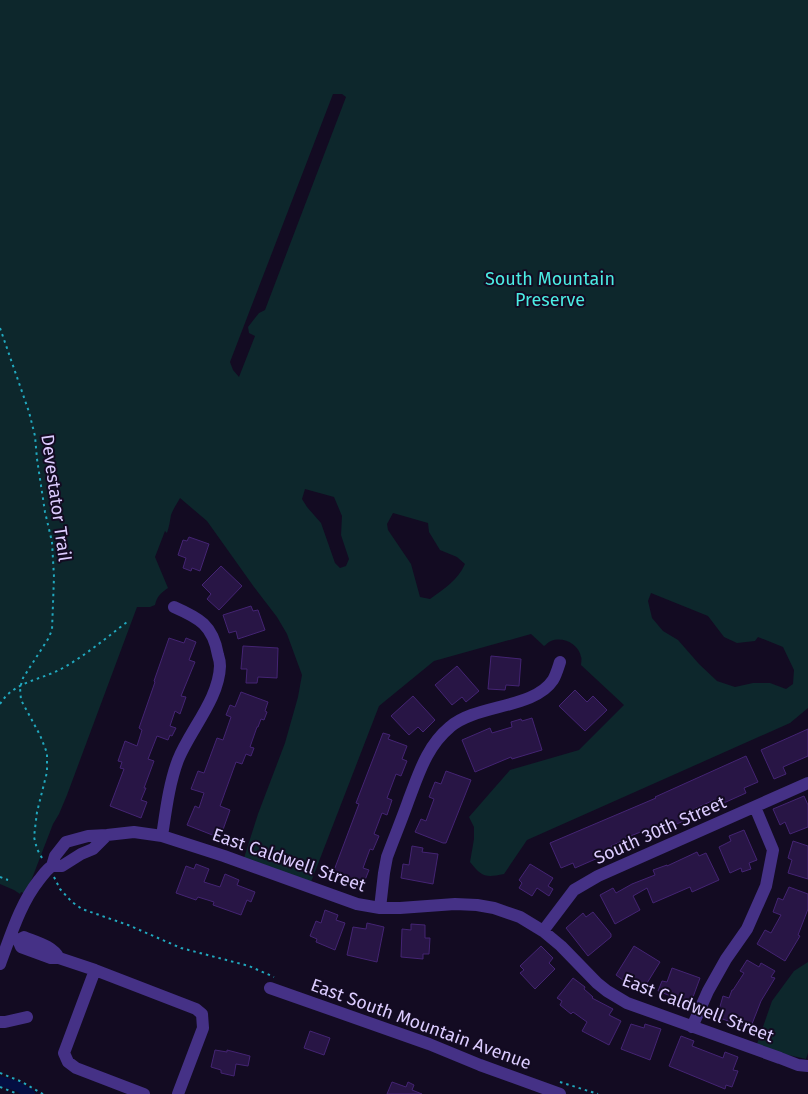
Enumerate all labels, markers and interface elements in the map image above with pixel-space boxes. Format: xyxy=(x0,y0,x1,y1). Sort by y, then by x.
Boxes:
park label: South Mountain Preserve xyxy=(485,268,615,311)
street label: Devestator Trail xyxy=(36,433,76,563)
street label: South 30th Street xyxy=(591,791,730,869)
street label: East Caldwell Street xyxy=(209,823,369,897)
street label: East Caldwell Street xyxy=(619,969,778,1047)
street label: East South Mountain Avenue xyxy=(308,974,534,1074)

